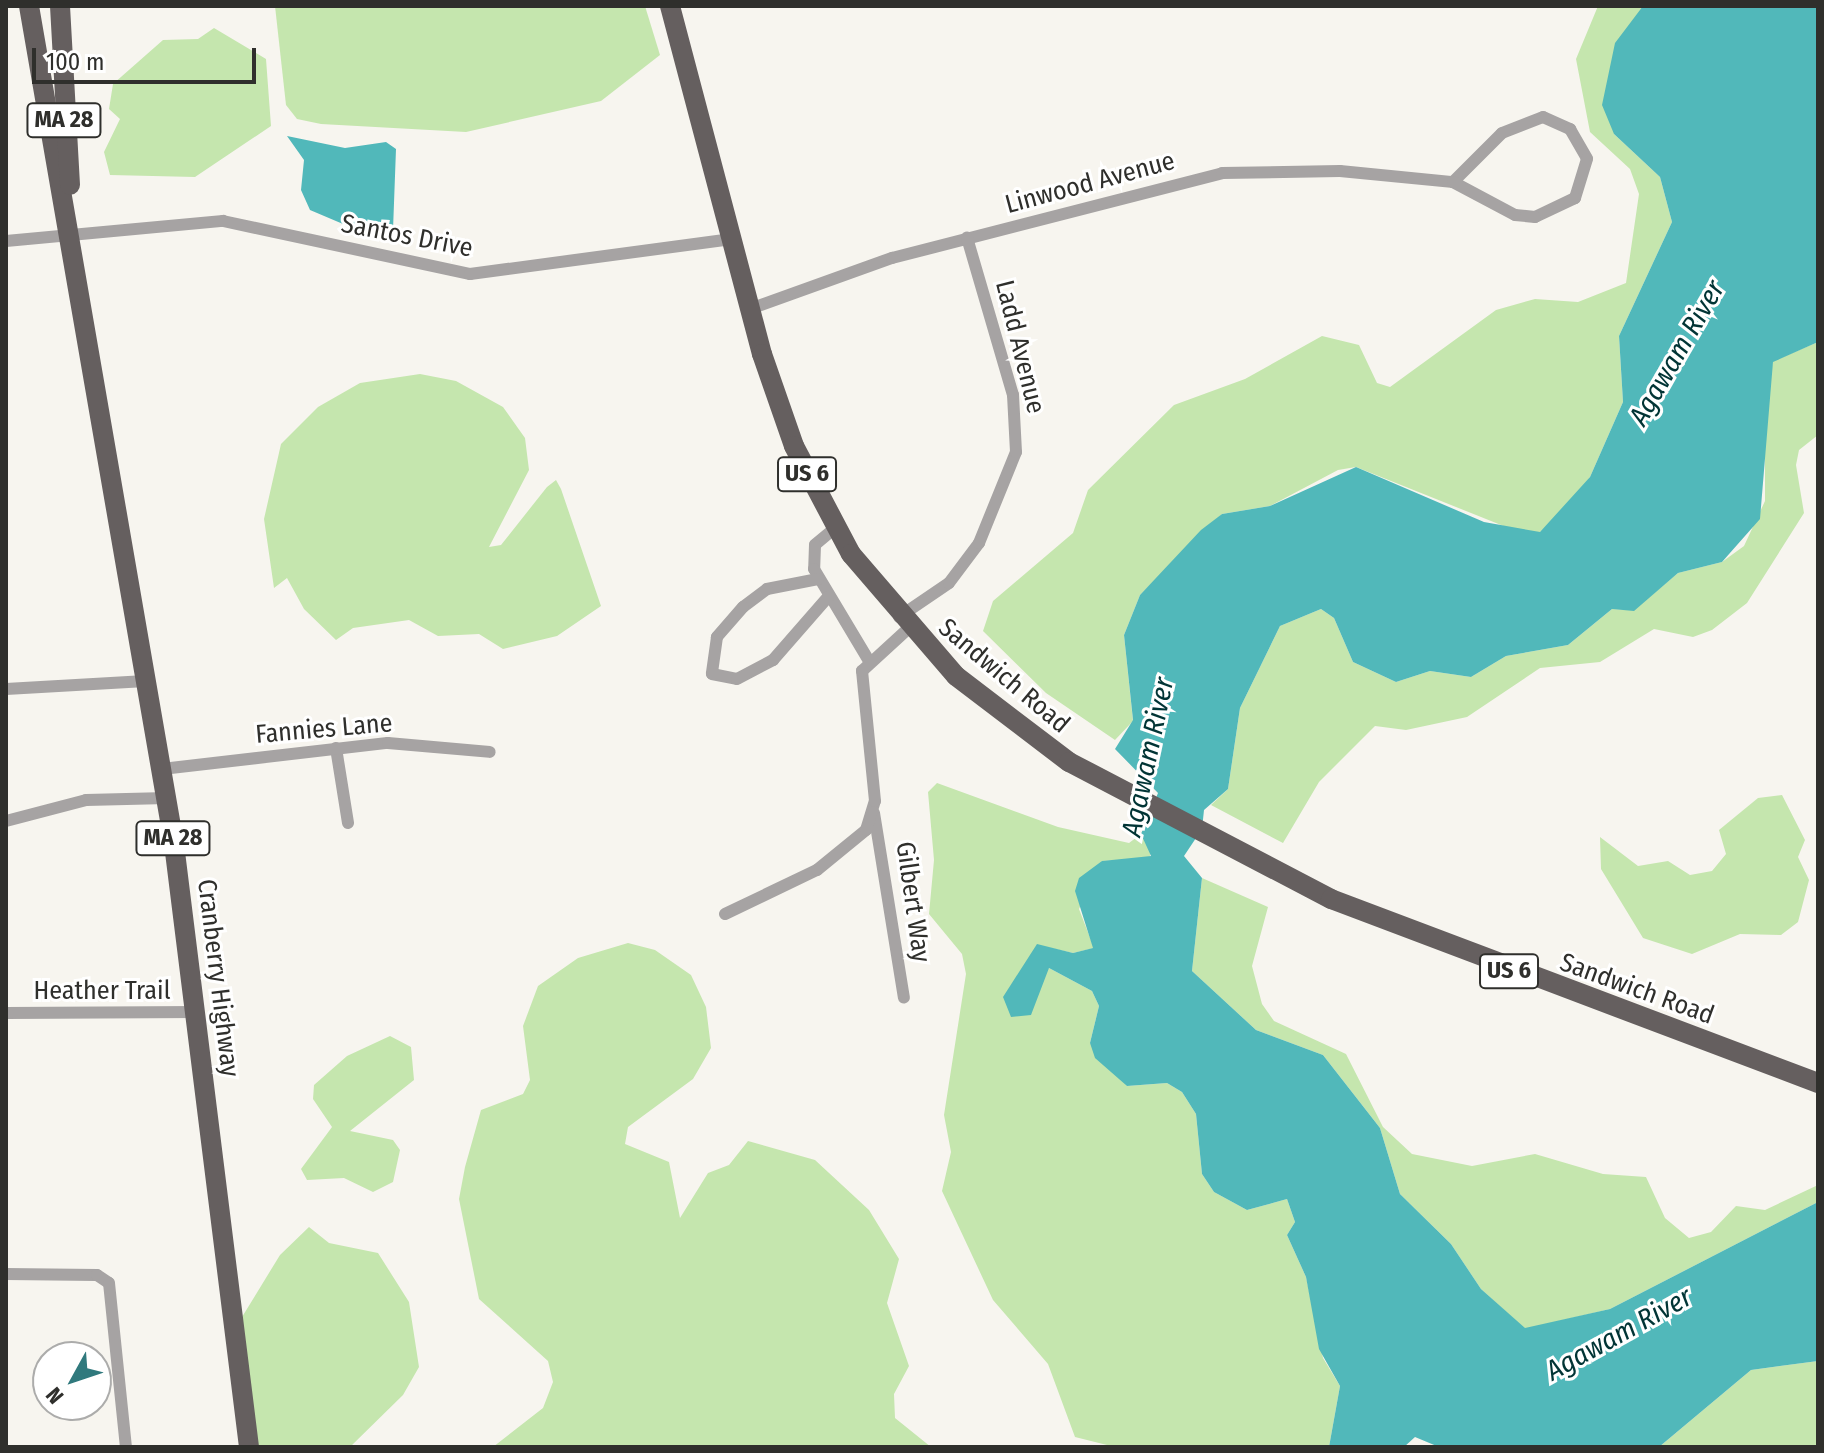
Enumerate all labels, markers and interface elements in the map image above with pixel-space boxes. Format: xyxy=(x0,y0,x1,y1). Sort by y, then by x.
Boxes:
scale bar xyxy=(36,32,260,82)
text: 100 m xyxy=(46,48,104,76)
road number: MA 28 xyxy=(26,100,102,140)
street label: Linwood Avenue xyxy=(1002,145,1178,221)
street label: Santos Drive xyxy=(339,208,475,264)
water label: Agawam River xyxy=(1622,275,1732,431)
street label: Ladd Avenue xyxy=(988,277,1052,417)
road number: US 6 xyxy=(777,454,837,494)
street label: Sandwich Road xyxy=(932,612,1076,740)
water label: Agawam River xyxy=(1115,674,1181,840)
street label: Fannies Lane xyxy=(254,707,394,751)
road number: MA 28 xyxy=(135,818,211,858)
street label: Gilbert Way xyxy=(889,840,937,964)
street label: Cranberry Highway xyxy=(190,877,246,1079)
street label: Sandwich Road xyxy=(1556,947,1718,1031)
road number: US 6 xyxy=(1479,951,1539,991)
street label: Heather Trail xyxy=(33,975,171,1007)
water label: Agawam River xyxy=(1540,1280,1698,1388)
north arrow xyxy=(32,1341,112,1421)
text: N xyxy=(40,1382,69,1409)

